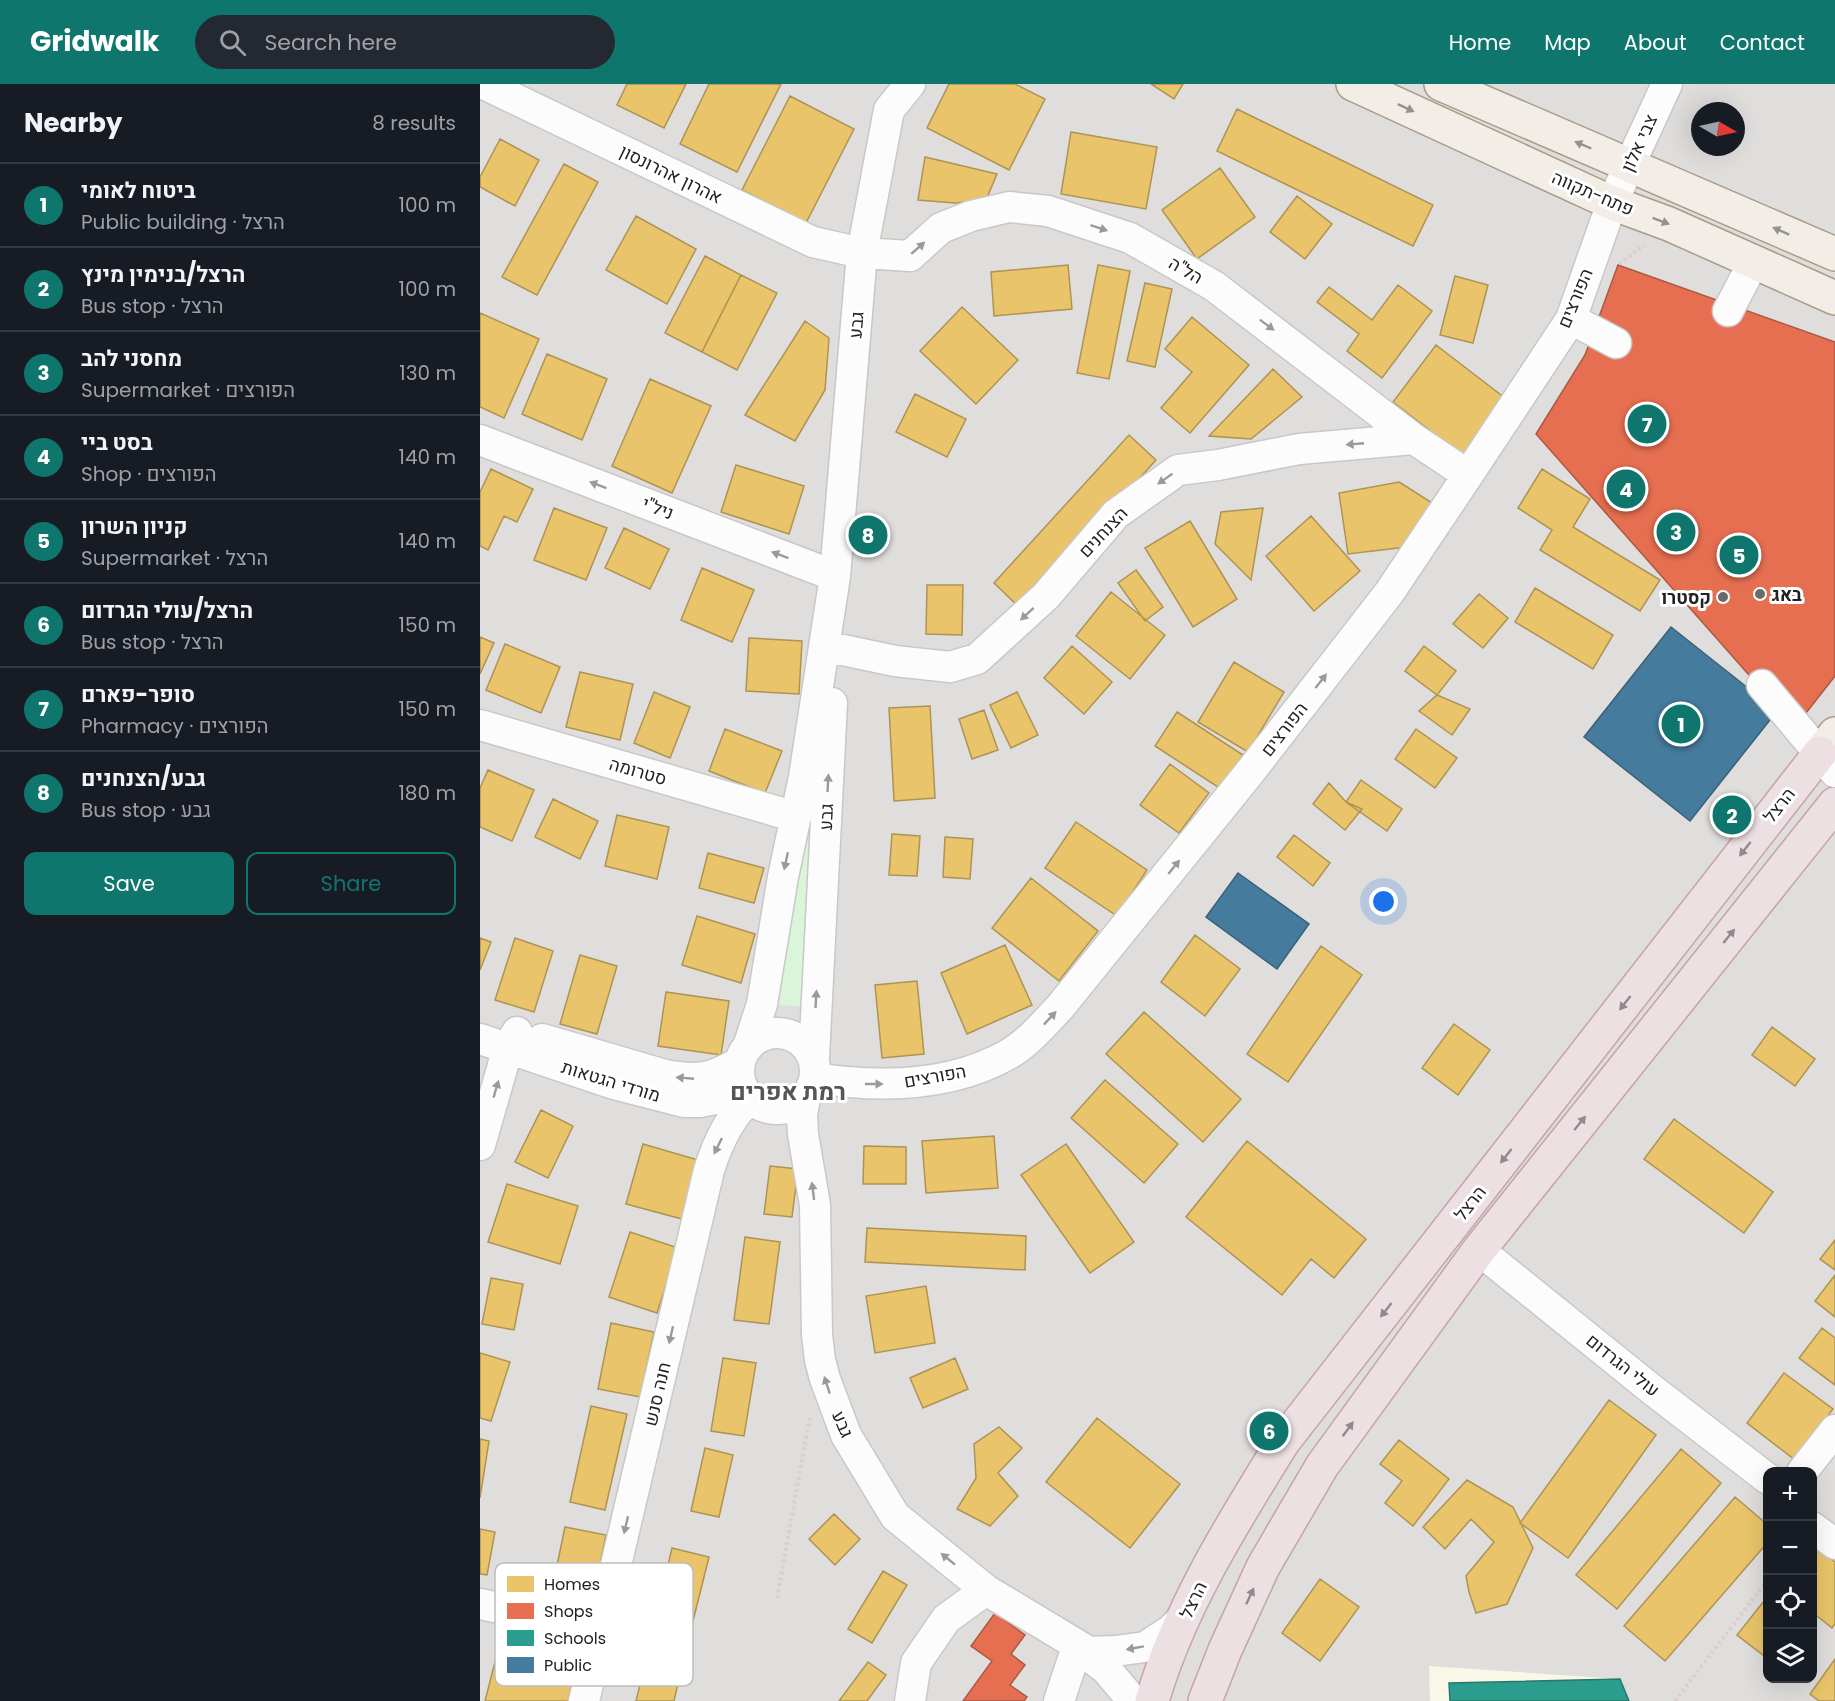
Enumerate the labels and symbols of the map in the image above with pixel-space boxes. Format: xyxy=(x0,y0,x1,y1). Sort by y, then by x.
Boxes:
north arrow xyxy=(1691,102,1745,156)
one-way arrow xyxy=(1397,104,1414,113)
street label: צבי אלון xyxy=(1615,110,1663,176)
street label: אהרון אהרונסון xyxy=(616,138,726,210)
one-way arrow xyxy=(1575,140,1592,149)
street label: פתח-תקווה xyxy=(1548,164,1638,222)
one-way arrow xyxy=(1652,217,1670,226)
one-way arrow xyxy=(1090,224,1108,233)
one-way arrow xyxy=(1773,226,1790,235)
one-way arrow xyxy=(910,242,925,255)
street label: הל"ה xyxy=(1164,250,1208,290)
street label: הפורצים xyxy=(1551,264,1599,332)
street label: גבע xyxy=(842,310,870,339)
one-way arrow xyxy=(1259,319,1274,331)
pin: 7 xyxy=(1628,402,1666,446)
one-way arrow xyxy=(1346,439,1365,449)
pin: 4 xyxy=(1606,466,1646,512)
one-way arrow xyxy=(1158,472,1173,484)
one-way arrow xyxy=(589,480,607,490)
street label: ניל"י xyxy=(639,491,677,525)
street label: הצנחנים xyxy=(1073,501,1133,563)
pin: 3 xyxy=(1656,510,1696,554)
pin: 8 xyxy=(848,512,888,558)
pin: 5 xyxy=(1720,532,1758,578)
one-way arrow xyxy=(771,550,789,560)
place label: באג xyxy=(1772,582,1802,607)
place label: קסטרו xyxy=(1662,585,1711,610)
marker: באג xyxy=(1753,587,1767,601)
marker: קסטרו xyxy=(1716,590,1730,604)
one-way arrow xyxy=(1020,607,1035,620)
one-way arrow xyxy=(1314,674,1326,689)
street label: הפורצים xyxy=(1255,697,1313,761)
pin: 1 xyxy=(1662,702,1700,746)
street label: סטרומה xyxy=(606,751,670,791)
one-way arrow xyxy=(823,773,833,792)
street label: הרצל xyxy=(1757,782,1801,828)
pin: 2 xyxy=(1712,792,1752,838)
street label: גבע xyxy=(813,803,839,831)
one-way arrow xyxy=(1739,841,1752,857)
one-way arrow xyxy=(781,852,791,871)
one-way arrow xyxy=(1167,859,1180,875)
your location xyxy=(1369,887,1398,916)
one-way arrow xyxy=(1723,929,1735,944)
one-way arrow xyxy=(812,989,821,1008)
one-way arrow xyxy=(1620,995,1632,1010)
one-way arrow xyxy=(1043,1011,1056,1026)
street label: מורדי הגטאות xyxy=(559,1054,663,1108)
street label: הפורצים xyxy=(902,1058,968,1094)
one-way arrow xyxy=(675,1073,694,1082)
district label: רמת אפרים xyxy=(730,1075,846,1108)
one-way arrow xyxy=(864,1079,883,1089)
one-way arrow xyxy=(492,1080,501,1098)
one-way arrow xyxy=(1574,1115,1587,1131)
one-way arrow xyxy=(714,1137,723,1154)
one-way arrow xyxy=(1500,1149,1512,1164)
street label: הרצל xyxy=(1448,1180,1492,1226)
one-way arrow xyxy=(808,1182,818,1201)
one-way arrow xyxy=(1380,1303,1392,1318)
one-way arrow xyxy=(665,1325,675,1344)
street label: עולי הגרדום xyxy=(1581,1328,1665,1402)
street label: חנה סנש xyxy=(637,1359,677,1429)
one-way arrow xyxy=(822,1376,832,1394)
street label: גבע xyxy=(826,1407,860,1441)
pin: 6 xyxy=(1250,1408,1288,1454)
one-way arrow xyxy=(1342,1421,1354,1436)
one-way arrow xyxy=(621,1515,631,1534)
one-way arrow xyxy=(941,1553,956,1566)
legend xyxy=(495,1563,693,1686)
text: Homes xyxy=(544,1573,600,1596)
street label: הרצל xyxy=(1173,1577,1213,1623)
one-way arrow xyxy=(1245,1588,1254,1605)
text: Shops xyxy=(544,1600,593,1623)
text: Schools xyxy=(544,1627,606,1650)
one-way arrow xyxy=(1125,1644,1144,1653)
text: Public xyxy=(544,1654,592,1677)

